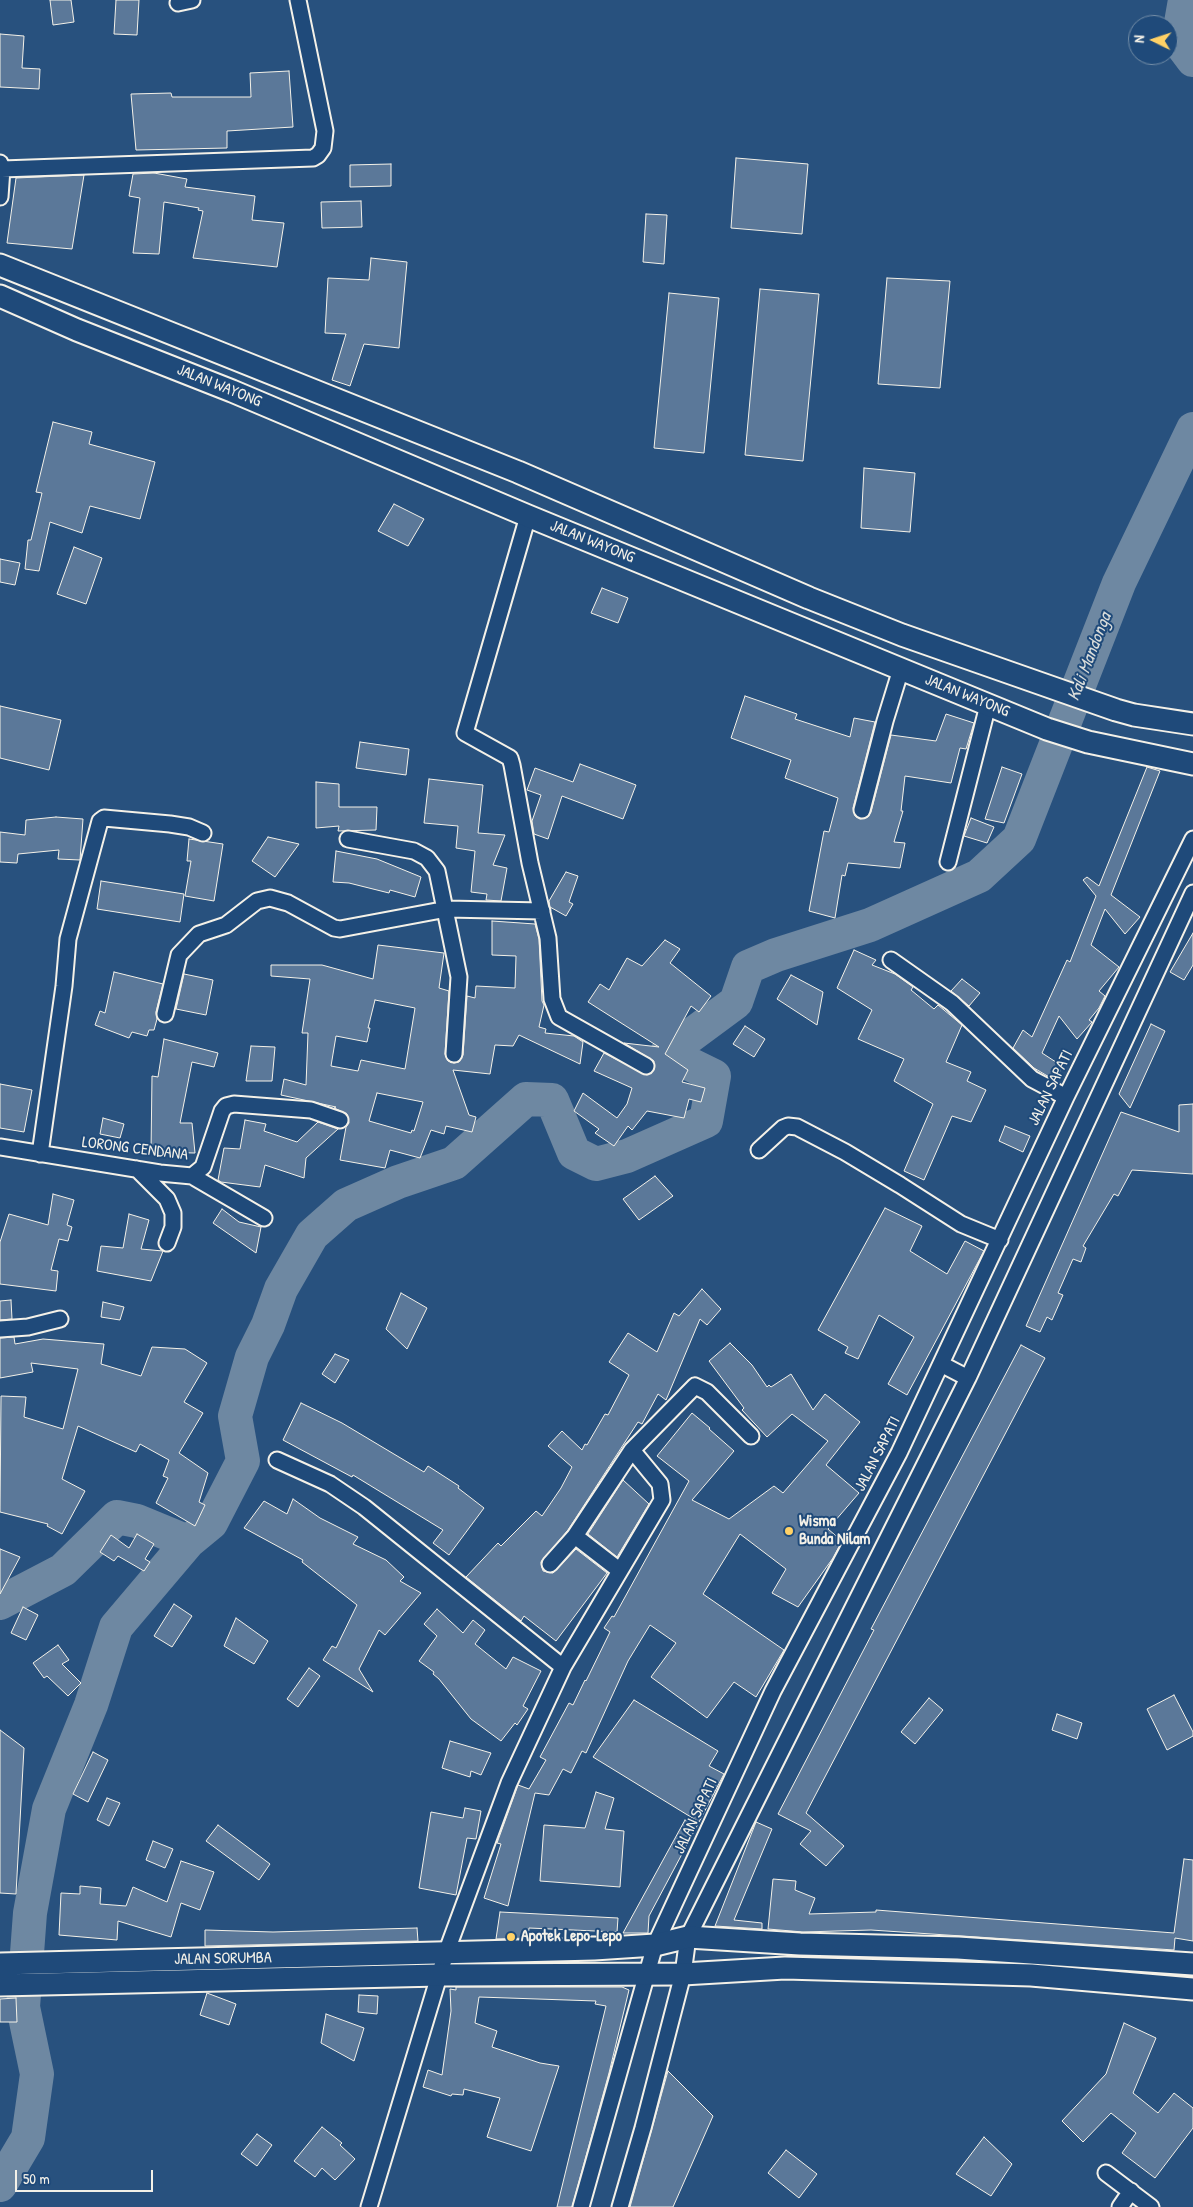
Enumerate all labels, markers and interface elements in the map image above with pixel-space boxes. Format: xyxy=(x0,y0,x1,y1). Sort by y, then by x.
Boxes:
north arrow xyxy=(1128,15,1178,65)
text: N xyxy=(1129,35,1148,43)
street label: JALAN WAYONG xyxy=(174,360,264,412)
street label: JALAN WAYONG xyxy=(547,516,637,568)
water label: Kali Mandonga xyxy=(1063,610,1117,704)
street label: JALAN WAYONG xyxy=(922,670,1012,722)
street label: JALAN SAPATI xyxy=(1024,1047,1078,1129)
street label: LORONG CENDANA xyxy=(81,1133,189,1165)
street label: JALAN SAPATI xyxy=(851,1413,905,1495)
place label: Wisma Bunda Nilam xyxy=(799,1512,870,1550)
marker: Wisma Bunda Nilam xyxy=(783,1525,795,1537)
street label: JALAN SAPATI xyxy=(670,1775,722,1857)
place label: Apotek Lepo-Lepo xyxy=(521,1927,622,1947)
marker: Apotek Lepo-Lepo xyxy=(505,1931,517,1943)
street label: JALAN SORUMBA xyxy=(174,1949,272,1969)
scale bar xyxy=(18,2160,155,2192)
text: 50 m xyxy=(23,2168,50,2189)

